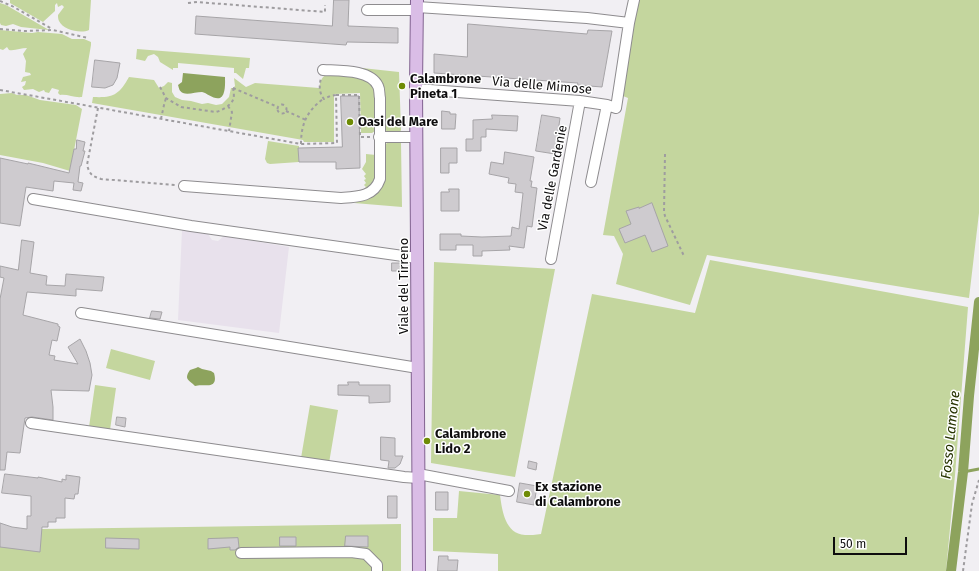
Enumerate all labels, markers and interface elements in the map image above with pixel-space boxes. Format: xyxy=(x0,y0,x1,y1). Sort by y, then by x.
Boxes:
place label: Calambrone Pineta 1 xyxy=(410,71,481,102)
street label: Via delle Mimose xyxy=(491,74,593,98)
marker: Calambrone Pineta 1 xyxy=(397,81,407,91)
place label: Oasi del Mare xyxy=(358,114,438,130)
marker: Oasi del Mare xyxy=(345,117,355,127)
street label: Via delle Gardenie xyxy=(535,124,571,232)
street label: Viale del Tirreno xyxy=(396,238,412,334)
water label: Fosso Lamone xyxy=(938,390,964,480)
place label: Calambrone Lido 2 xyxy=(435,426,506,457)
marker: Calambrone Lido 2 xyxy=(422,436,432,446)
place label: Ex stazione di Calambrone xyxy=(535,479,621,510)
marker: Ex stazione di Calambrone xyxy=(522,489,532,499)
scale bar xyxy=(835,529,909,555)
text: 50 m xyxy=(840,537,866,551)

